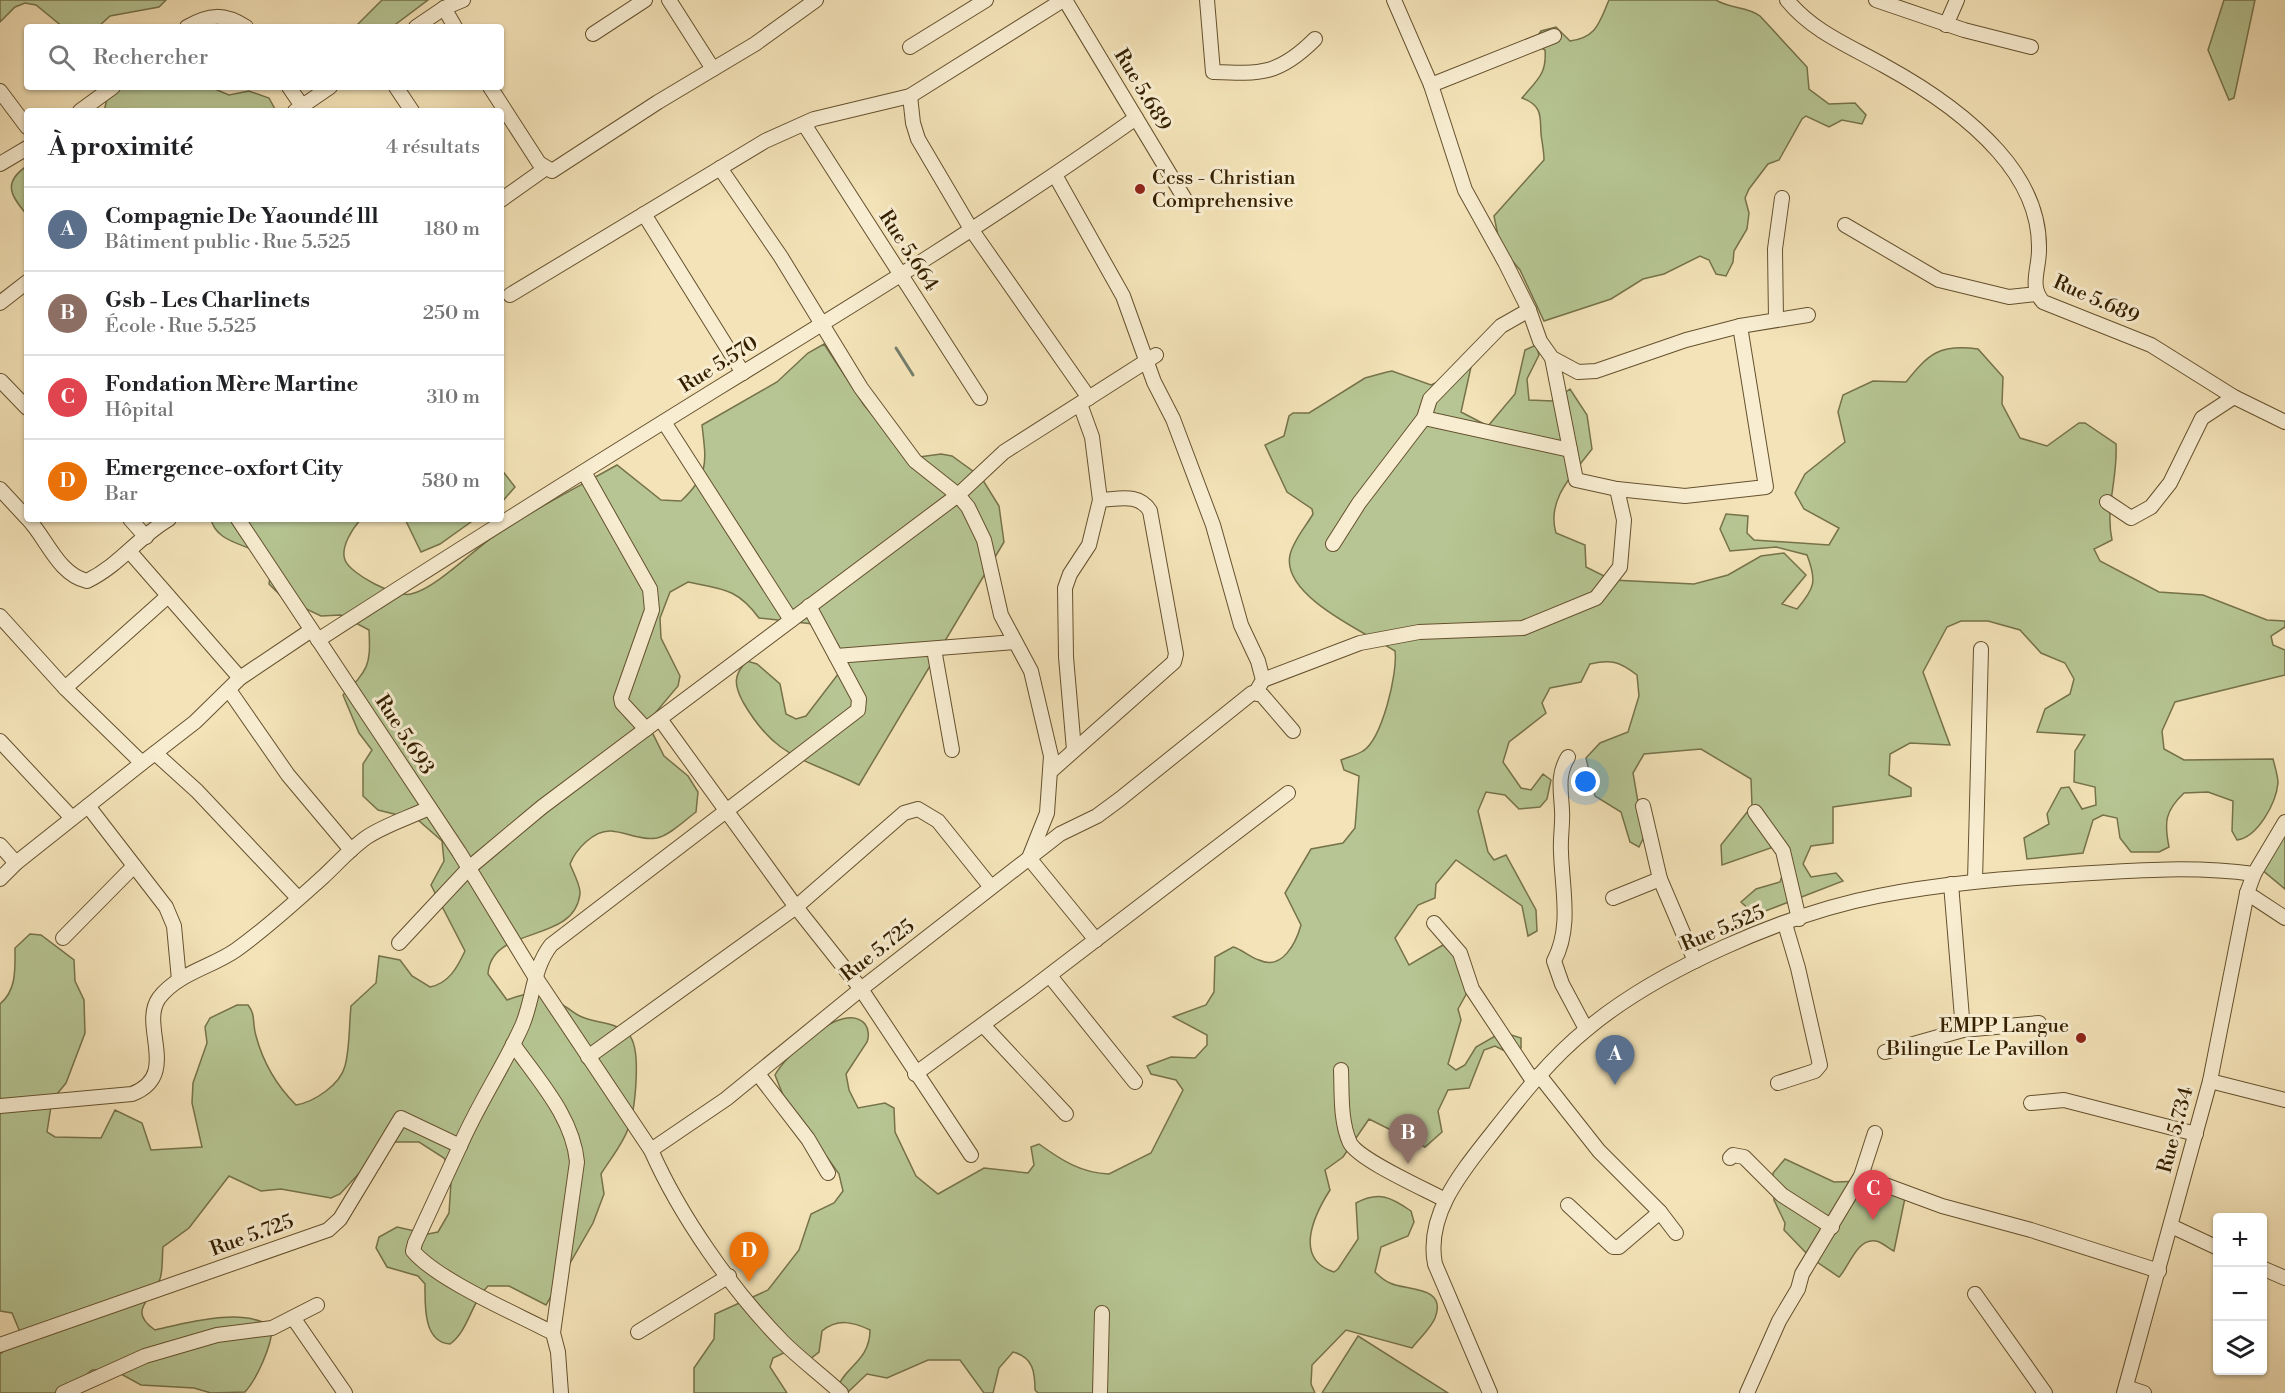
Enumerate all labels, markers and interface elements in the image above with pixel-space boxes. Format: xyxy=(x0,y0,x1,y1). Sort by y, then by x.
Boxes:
search box xyxy=(24,24,504,90)
icon: search xyxy=(45,41,78,74)
text: Rechercher xyxy=(93,44,208,71)
street label: Rue 5.689 xyxy=(1108,44,1176,136)
text: À proximité xyxy=(48,131,193,163)
text: 4 résultats xyxy=(386,135,480,160)
place label: Ccss - Christian Comprehensive xyxy=(1152,166,1296,214)
marker: Ccss - Christian Comprehensive xyxy=(1133,182,1147,196)
text: Compagnie De Yaoundé lll xyxy=(105,203,378,230)
street label: Rue 5.664 xyxy=(873,206,943,296)
text: A xyxy=(60,217,75,242)
text: 180 m xyxy=(425,217,480,242)
text: Bâtiment public · Rue 5.525 xyxy=(105,230,351,255)
street label: Rue 5.689 xyxy=(2049,270,2143,330)
text: Gsb - Les Charlinets xyxy=(105,287,310,314)
text: B xyxy=(60,301,75,326)
text: 250 m xyxy=(423,301,480,326)
text: École · Rue 5.525 xyxy=(105,314,256,339)
street label: Rue 5.570 xyxy=(675,331,763,399)
text: Fondation Mère Martine xyxy=(105,371,358,398)
text: C xyxy=(60,385,75,410)
text: 310 m xyxy=(427,385,480,410)
text: Hôpital xyxy=(105,398,174,423)
text: Emergence-oxfort City xyxy=(105,455,343,482)
text: D xyxy=(60,469,75,494)
text: 580 m xyxy=(422,469,480,494)
text: Bar xyxy=(105,482,138,507)
street label: Rue 5.693 xyxy=(369,690,439,780)
your location xyxy=(1571,767,1600,796)
street label: Rue 5.525 xyxy=(1677,900,1769,958)
street label: Rue 5.725 xyxy=(836,914,920,988)
place label: EMPP Langue Bilingue Le Pavillon xyxy=(1885,1014,2069,1062)
marker: EMPP Langue Bilingue Le Pavillon xyxy=(2074,1031,2088,1045)
pin: A xyxy=(1596,1036,1634,1085)
street label: Rue 5.734 xyxy=(2153,1084,2200,1176)
pin: B xyxy=(1388,1114,1428,1164)
pin: C xyxy=(1854,1170,1892,1220)
street label: Rue 5.725 xyxy=(207,1209,297,1263)
map controls xyxy=(2213,1213,2267,1375)
button: + xyxy=(2213,1213,2267,1267)
pin: D xyxy=(730,1232,768,1282)
button: − xyxy=(2213,1267,2267,1321)
button: layers xyxy=(2213,1321,2267,1375)

